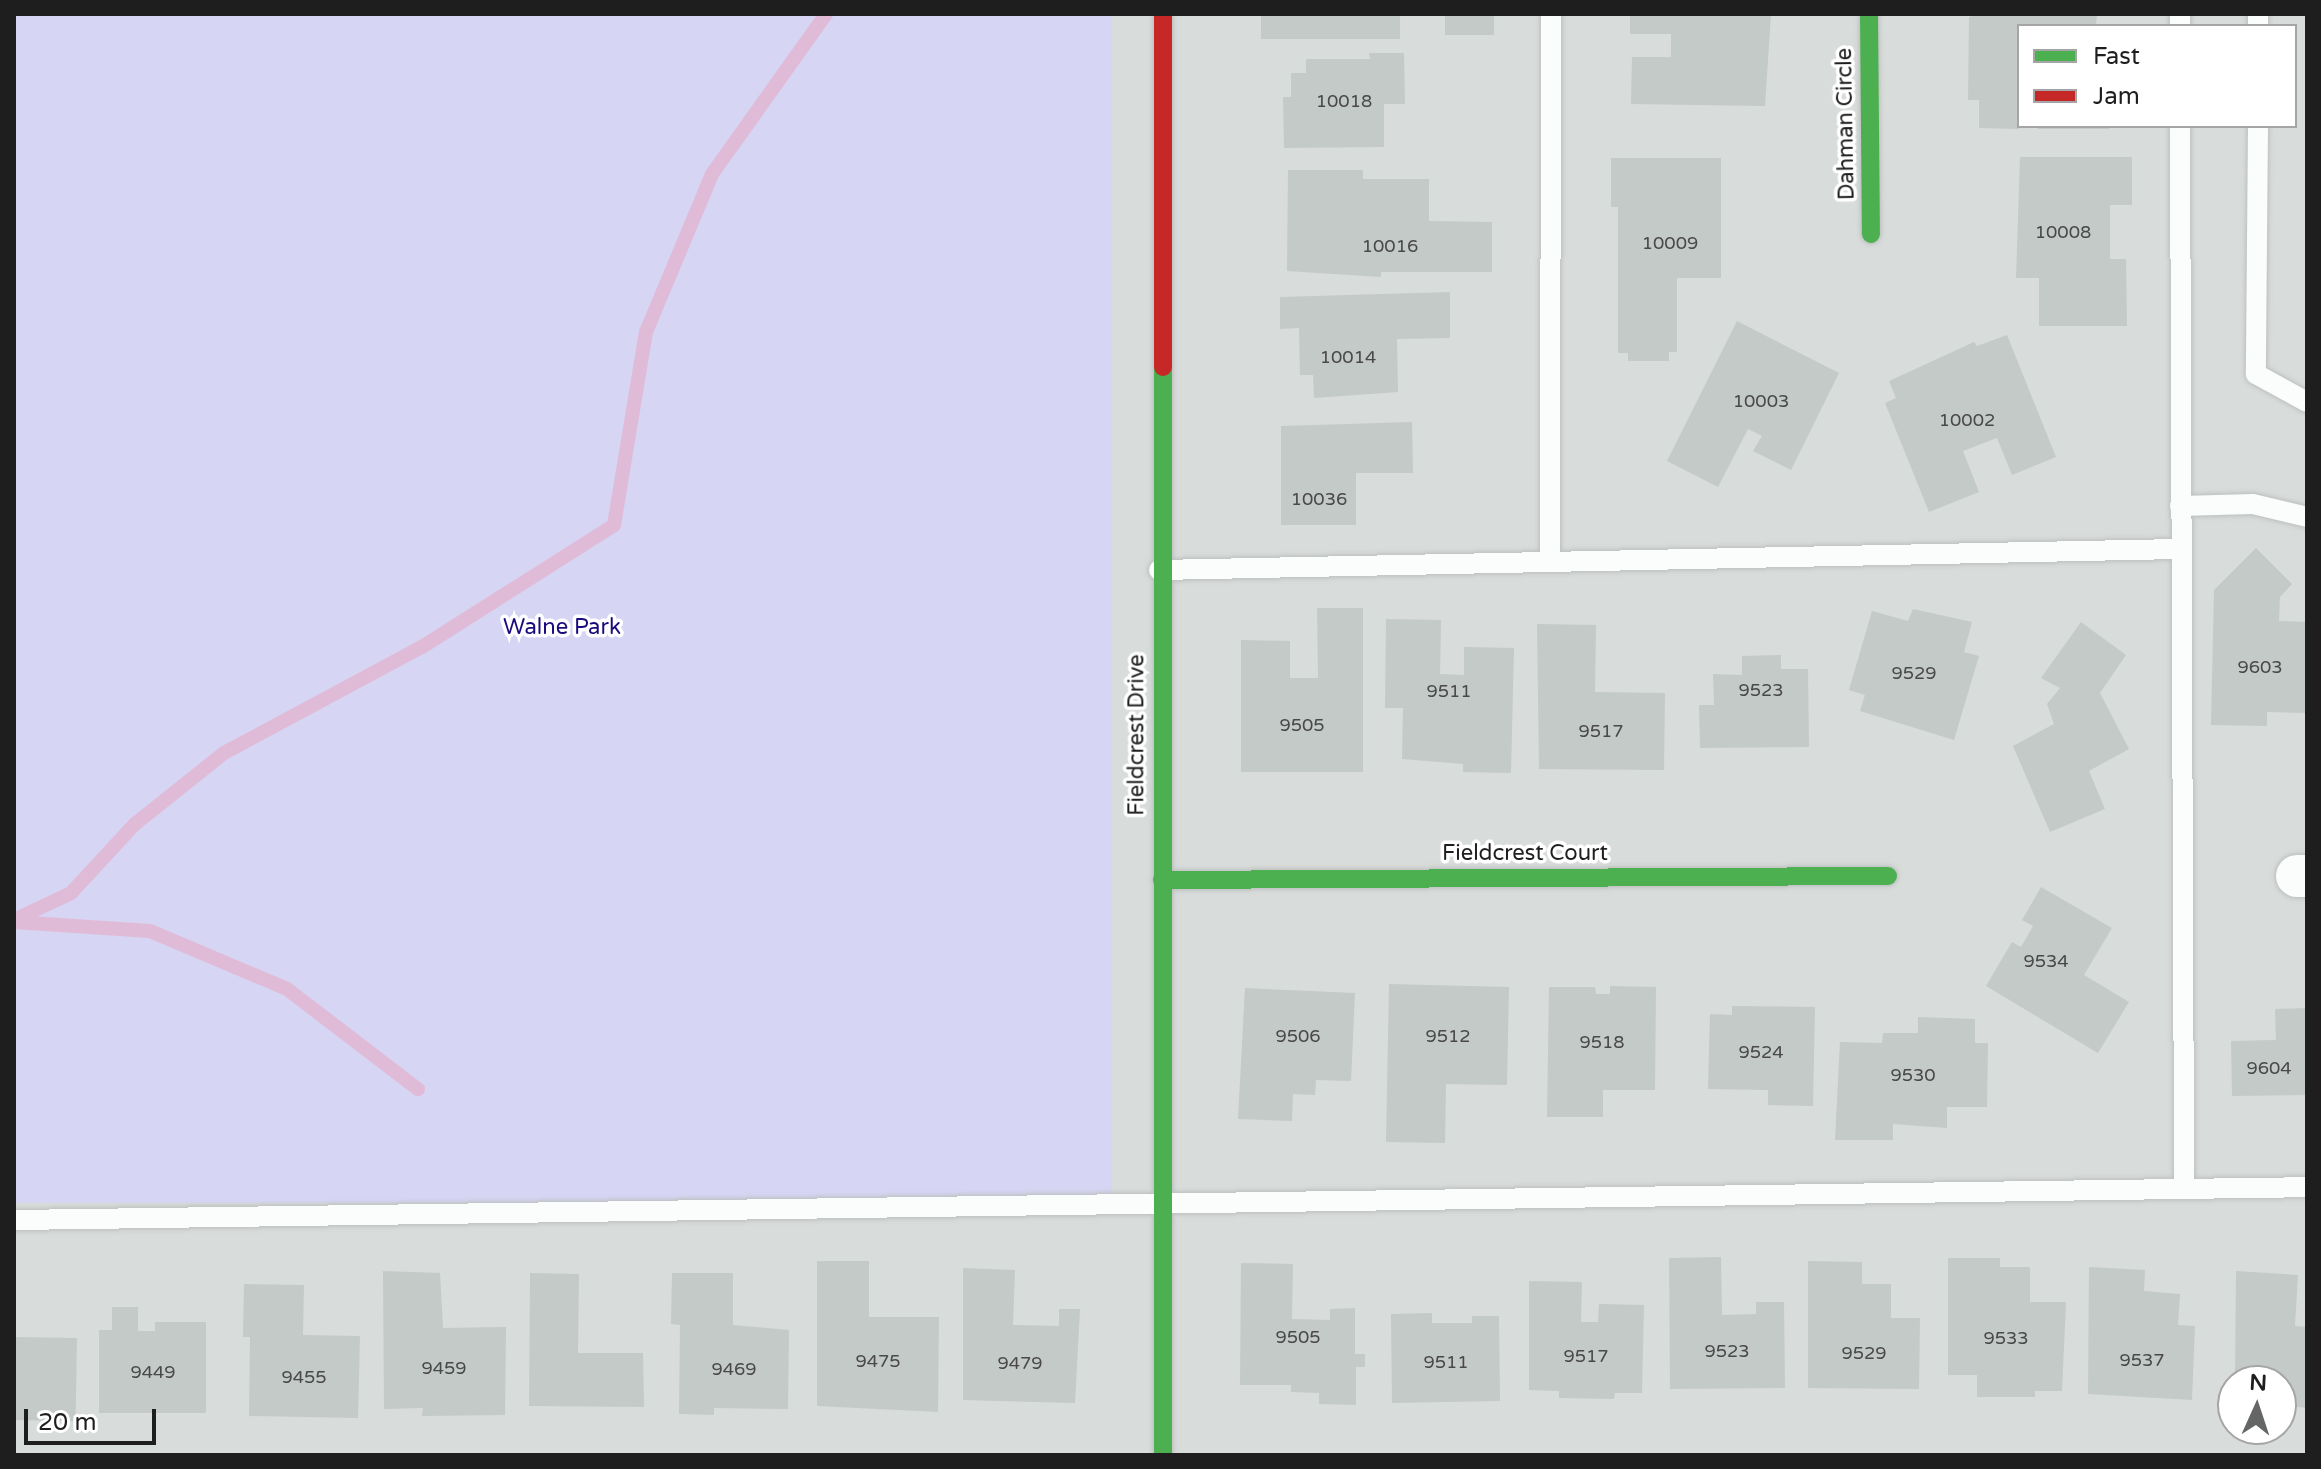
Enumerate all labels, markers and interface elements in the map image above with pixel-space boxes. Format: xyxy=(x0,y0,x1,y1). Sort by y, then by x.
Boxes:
legend xyxy=(2017,24,2297,128)
text: Fast xyxy=(2093,42,2140,71)
street label: Dahman Circle xyxy=(1831,48,1861,200)
text: Jam xyxy=(2093,82,2140,111)
house number: 10018 xyxy=(1316,90,1372,112)
house number: 10008 xyxy=(2035,221,2091,243)
house number: 10009 xyxy=(1642,232,1698,254)
house number: 10016 xyxy=(1362,235,1418,257)
house number: 10014 xyxy=(1320,346,1376,368)
house number: 10003 xyxy=(1733,390,1789,412)
house number: 10002 xyxy=(1939,409,1995,431)
house number: 10036 xyxy=(1291,488,1347,510)
park label: Walne Park xyxy=(503,615,621,641)
street label: Fieldcrest Drive xyxy=(1124,654,1150,816)
house number: 9603 xyxy=(2237,656,2283,678)
house number: 9529 xyxy=(1891,662,1937,684)
house number: 9523 xyxy=(1738,679,1784,701)
house number: 9511 xyxy=(1426,680,1472,702)
house number: 9505 xyxy=(1279,714,1325,736)
house number: 9517 xyxy=(1578,720,1624,742)
street label: Fieldcrest Court xyxy=(1442,841,1608,867)
house number: 9534 xyxy=(2023,950,2069,972)
house number: 9506 xyxy=(1275,1025,1321,1047)
house number: 9512 xyxy=(1425,1025,1471,1047)
house number: 9518 xyxy=(1579,1031,1625,1053)
house number: 9524 xyxy=(1738,1041,1784,1063)
house number: 9604 xyxy=(2246,1057,2292,1079)
house number: 9530 xyxy=(1890,1064,1936,1086)
house number: 9505 xyxy=(1275,1326,1321,1348)
house number: 9533 xyxy=(1983,1327,2029,1349)
house number: 9523 xyxy=(1704,1340,1750,1362)
house number: 9529 xyxy=(1841,1342,1887,1364)
house number: 9517 xyxy=(1563,1345,1609,1367)
house number: 9537 xyxy=(2119,1349,2165,1371)
house number: 9475 xyxy=(855,1350,901,1372)
house number: 9511 xyxy=(1423,1351,1469,1373)
house number: 9479 xyxy=(997,1352,1043,1374)
house number: 9459 xyxy=(421,1357,467,1379)
house number: 9469 xyxy=(711,1358,757,1380)
house number: 9449 xyxy=(130,1361,176,1383)
north arrow xyxy=(2217,1365,2297,1445)
house number: 9455 xyxy=(281,1366,327,1388)
text: N xyxy=(2249,1370,2268,1396)
scale bar xyxy=(28,1393,160,1443)
text: 20 m xyxy=(38,1408,96,1437)

